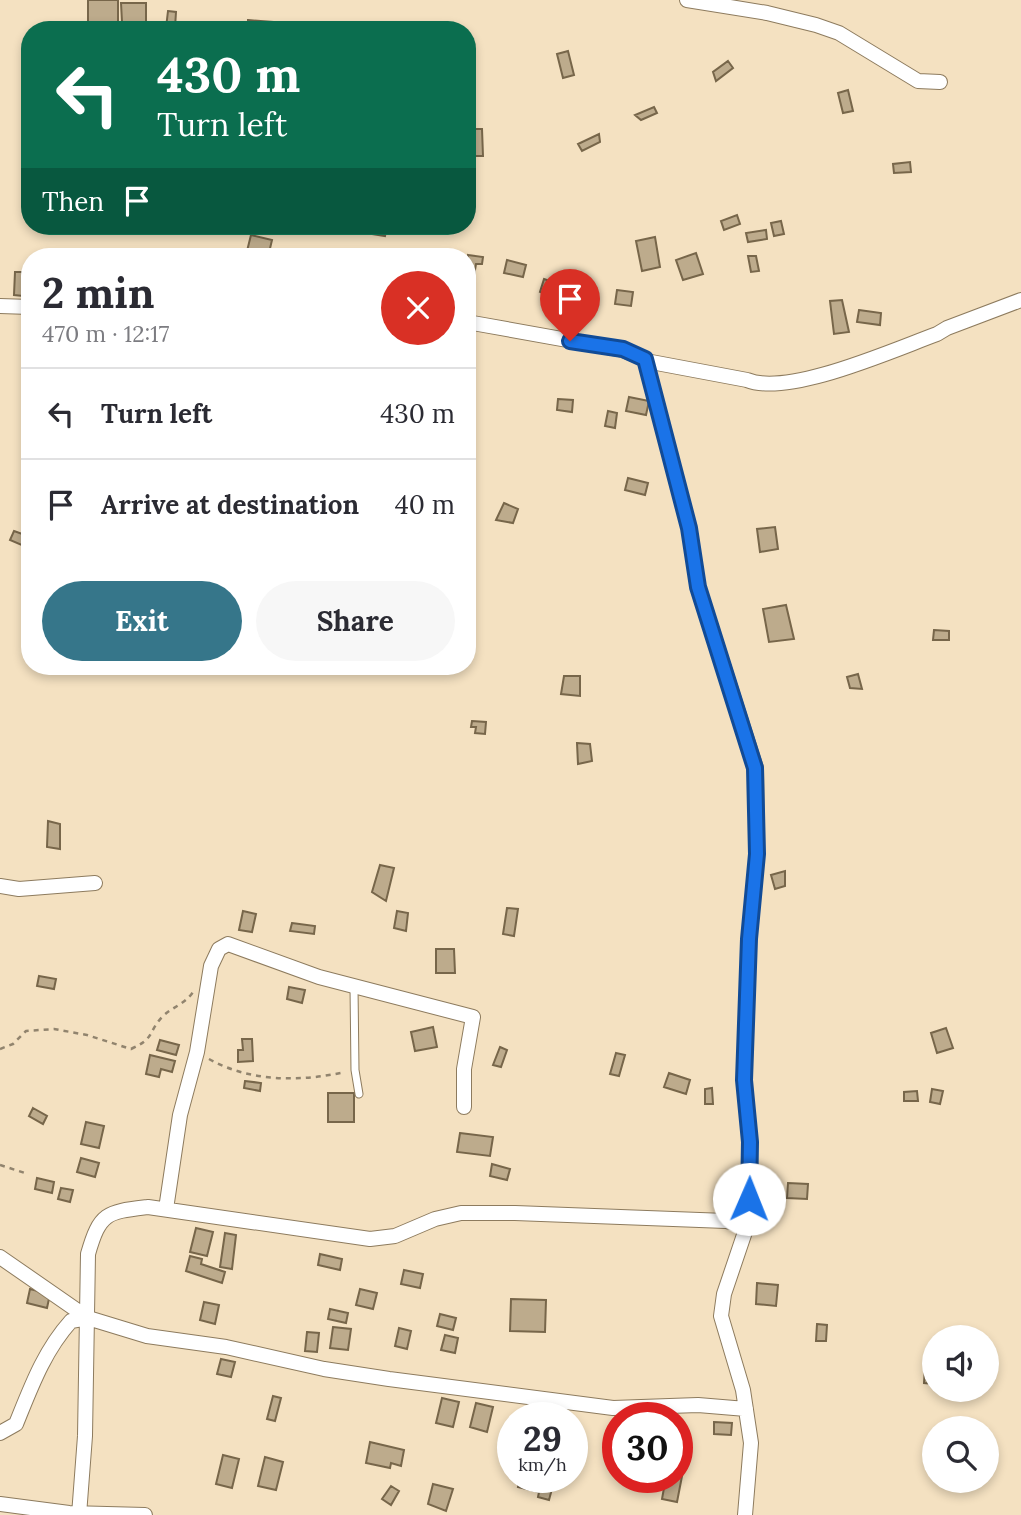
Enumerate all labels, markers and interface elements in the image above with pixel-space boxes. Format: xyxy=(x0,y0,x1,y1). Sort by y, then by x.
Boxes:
text: 430 m xyxy=(157,43,300,105)
icon: left xyxy=(42,49,133,140)
text: Turn left xyxy=(157,104,287,145)
icon: arrive xyxy=(118,182,156,220)
text: Then xyxy=(42,185,104,218)
text: 2 min xyxy=(42,266,155,320)
pin xyxy=(540,269,600,341)
button: close xyxy=(381,271,455,345)
icon: arrive xyxy=(551,280,589,318)
text: 470 m · 12:17 xyxy=(42,319,169,348)
icon: left xyxy=(42,395,80,433)
text: Turn left xyxy=(101,397,212,430)
text: 430 m xyxy=(380,397,455,430)
icon: arrive xyxy=(42,486,80,524)
text: Arrive at destination xyxy=(101,488,359,521)
text: 40 m xyxy=(395,488,455,521)
button: Exit xyxy=(42,581,242,661)
button: Share xyxy=(256,581,455,661)
position arrow xyxy=(712,1162,786,1236)
map controls xyxy=(922,1325,999,1493)
button: sound xyxy=(922,1325,999,1402)
speed limit sign: 30 xyxy=(602,1402,693,1493)
text: 29 xyxy=(523,1416,562,1461)
button: search xyxy=(922,1416,999,1493)
text: km/h xyxy=(518,1453,567,1476)

